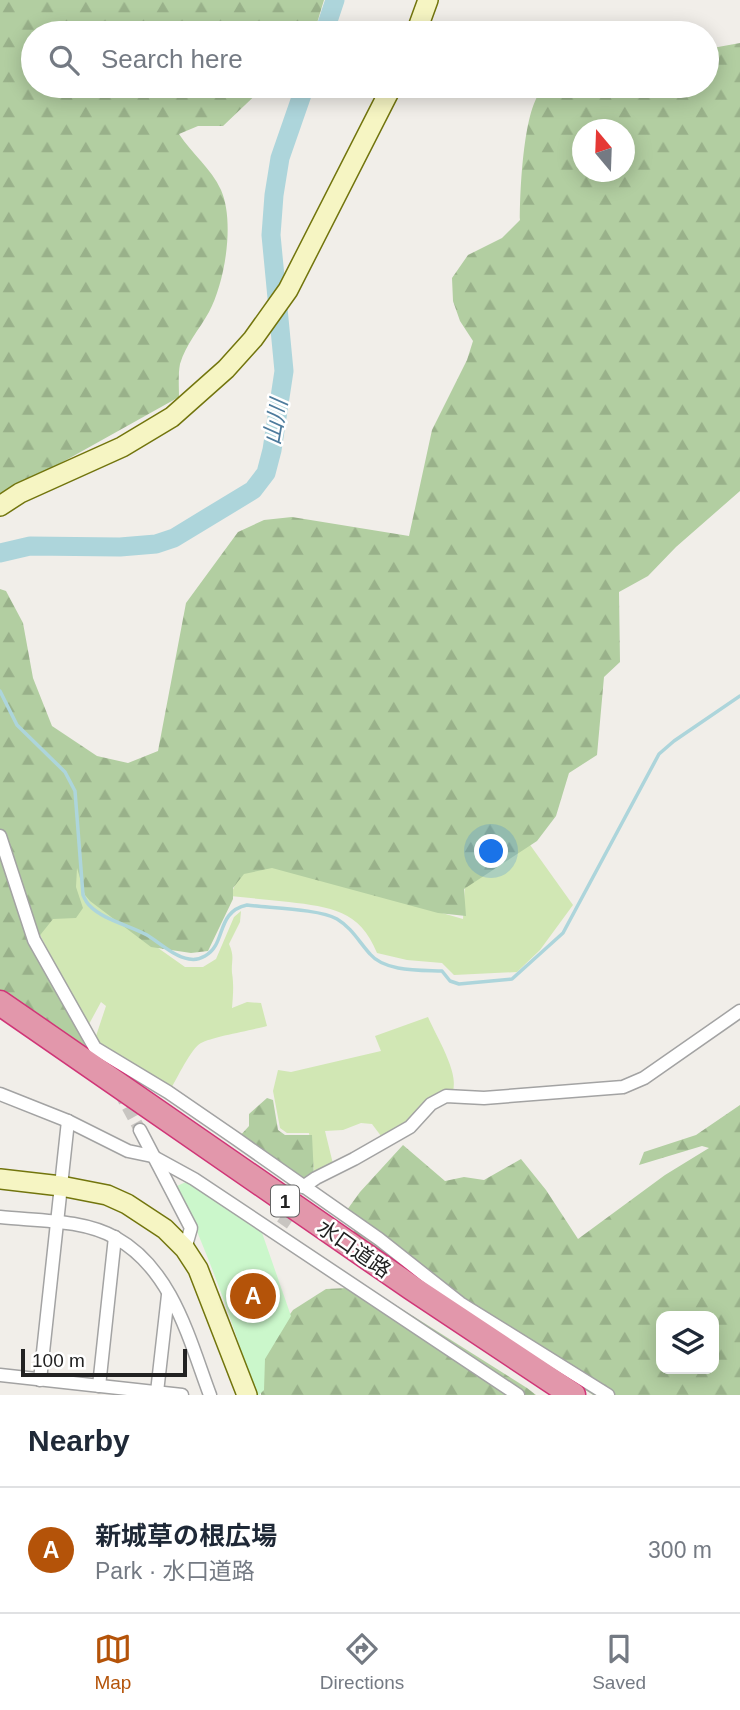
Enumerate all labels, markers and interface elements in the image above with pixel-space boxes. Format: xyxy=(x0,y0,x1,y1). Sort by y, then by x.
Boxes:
search box xyxy=(21,21,719,98)
icon: search xyxy=(45,41,83,79)
text: Search here xyxy=(101,44,243,74)
north arrow xyxy=(572,119,635,182)
water label: 山川 xyxy=(258,394,292,447)
your location xyxy=(474,834,508,868)
road number: 1 xyxy=(271,1186,299,1217)
street label: 水口道路 xyxy=(313,1215,395,1282)
pin: A xyxy=(230,1270,276,1322)
map controls xyxy=(656,1311,719,1374)
button: layers xyxy=(656,1311,719,1374)
scale bar xyxy=(21,1346,187,1378)
text: 100 m xyxy=(32,1350,85,1371)
text: Nearby xyxy=(28,1424,130,1457)
text: 新城草の根広場 xyxy=(95,1521,277,1551)
text: A xyxy=(43,1537,59,1563)
text: 300 m xyxy=(648,1537,712,1563)
text: Park · 水口道路 xyxy=(95,1558,255,1584)
tab: Map xyxy=(94,1630,132,1694)
tab: Directions xyxy=(320,1630,404,1694)
tab: Saved xyxy=(592,1630,646,1694)

